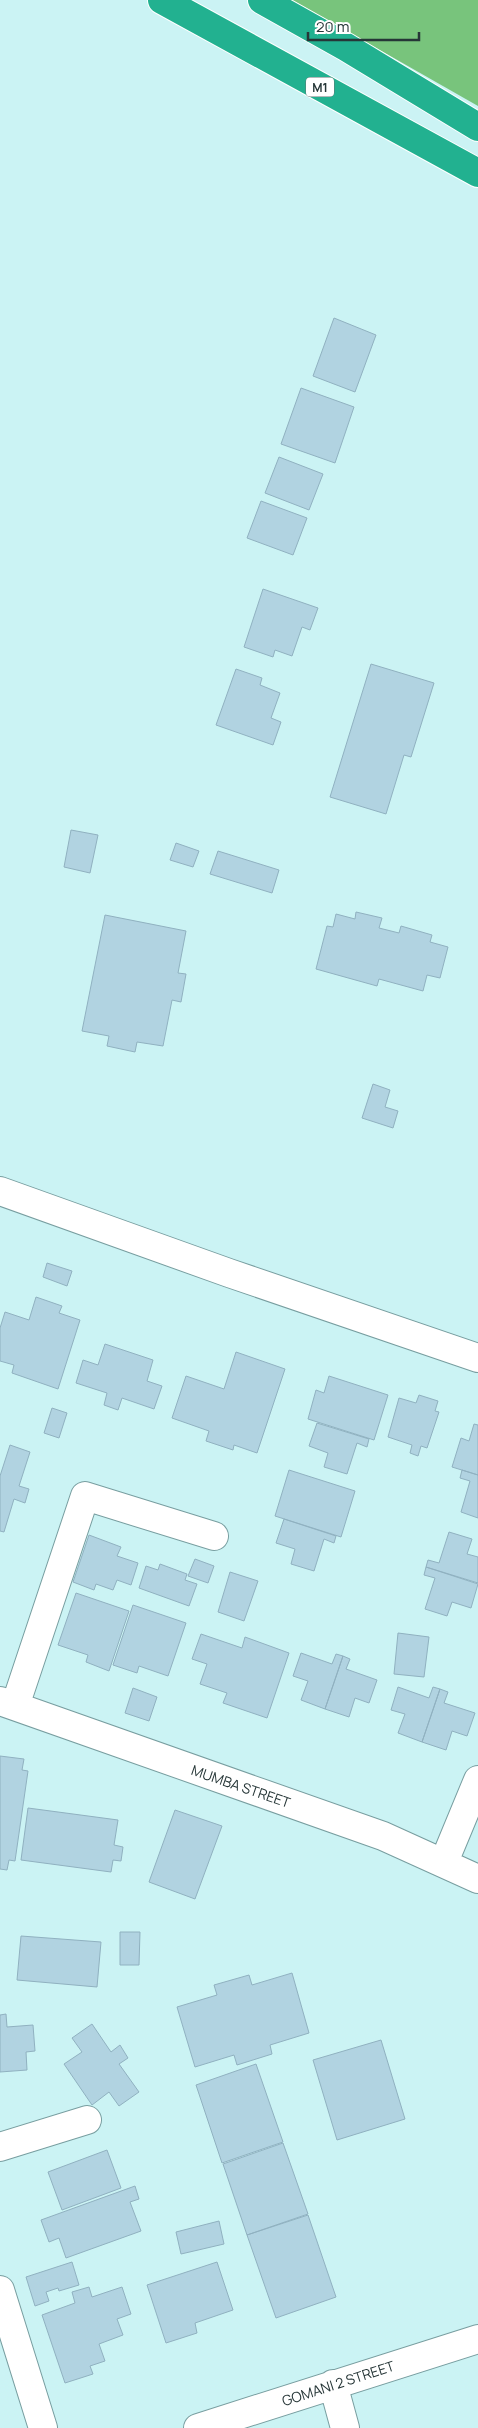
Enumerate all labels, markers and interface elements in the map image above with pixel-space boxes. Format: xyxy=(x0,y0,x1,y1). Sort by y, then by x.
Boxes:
scale bar xyxy=(308,10,419,42)
text: 20 m xyxy=(316,16,349,37)
road number: M1 xyxy=(306,77,334,96)
street label: MUMBA STREET xyxy=(189,1760,294,1812)
street label: GOMANI 2 STREET xyxy=(279,2356,397,2410)

